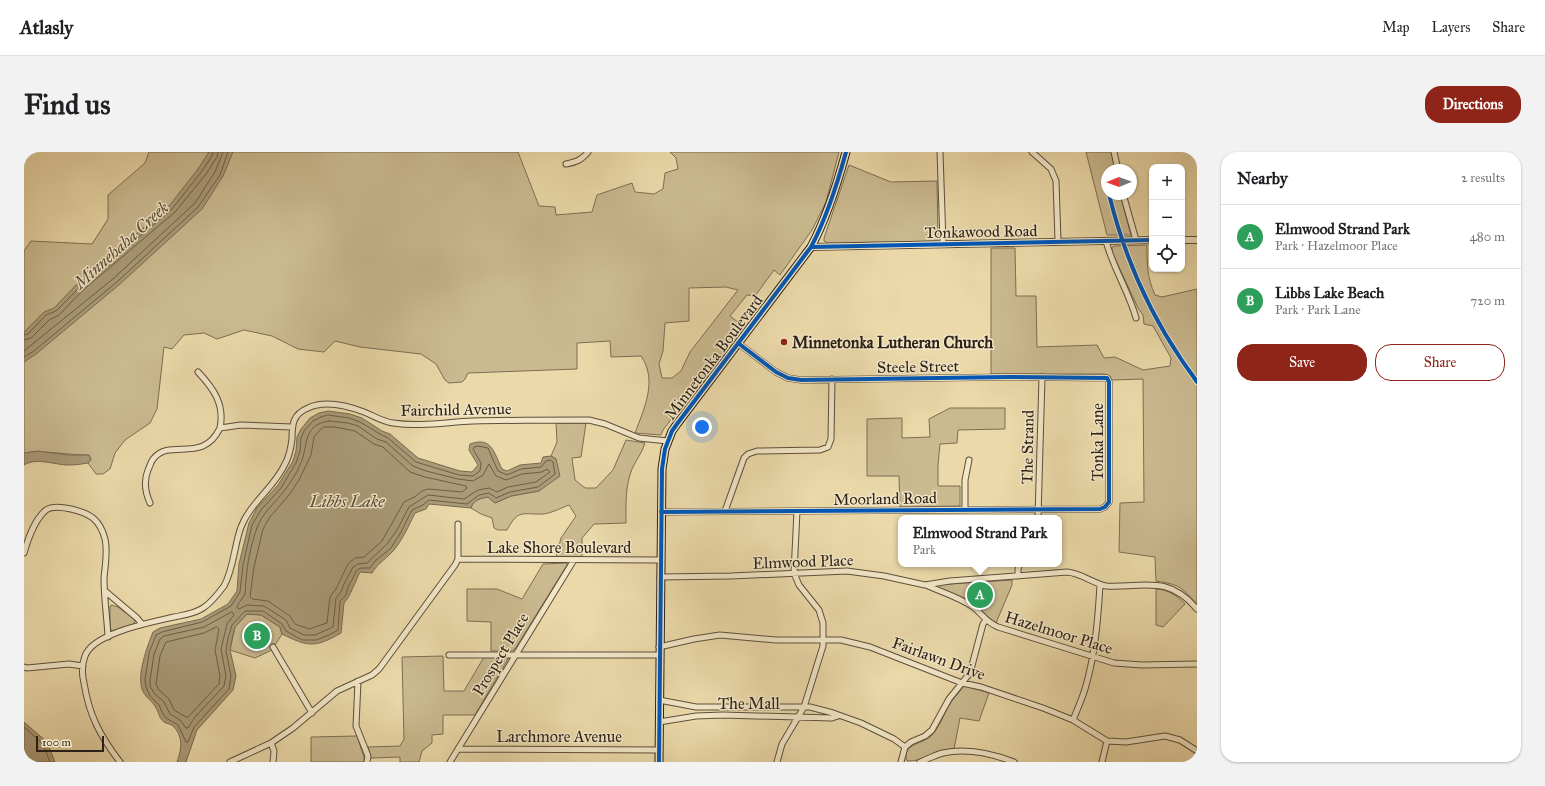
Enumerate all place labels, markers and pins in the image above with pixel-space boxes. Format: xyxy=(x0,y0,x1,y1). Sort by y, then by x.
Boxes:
place label: Minnetonka Lutheran Church xyxy=(792,333,993,352)
marker: Minnetonka Lutheran Church xyxy=(779,337,789,347)
pin: A xyxy=(967,580,993,610)
pin: B xyxy=(244,621,270,651)

